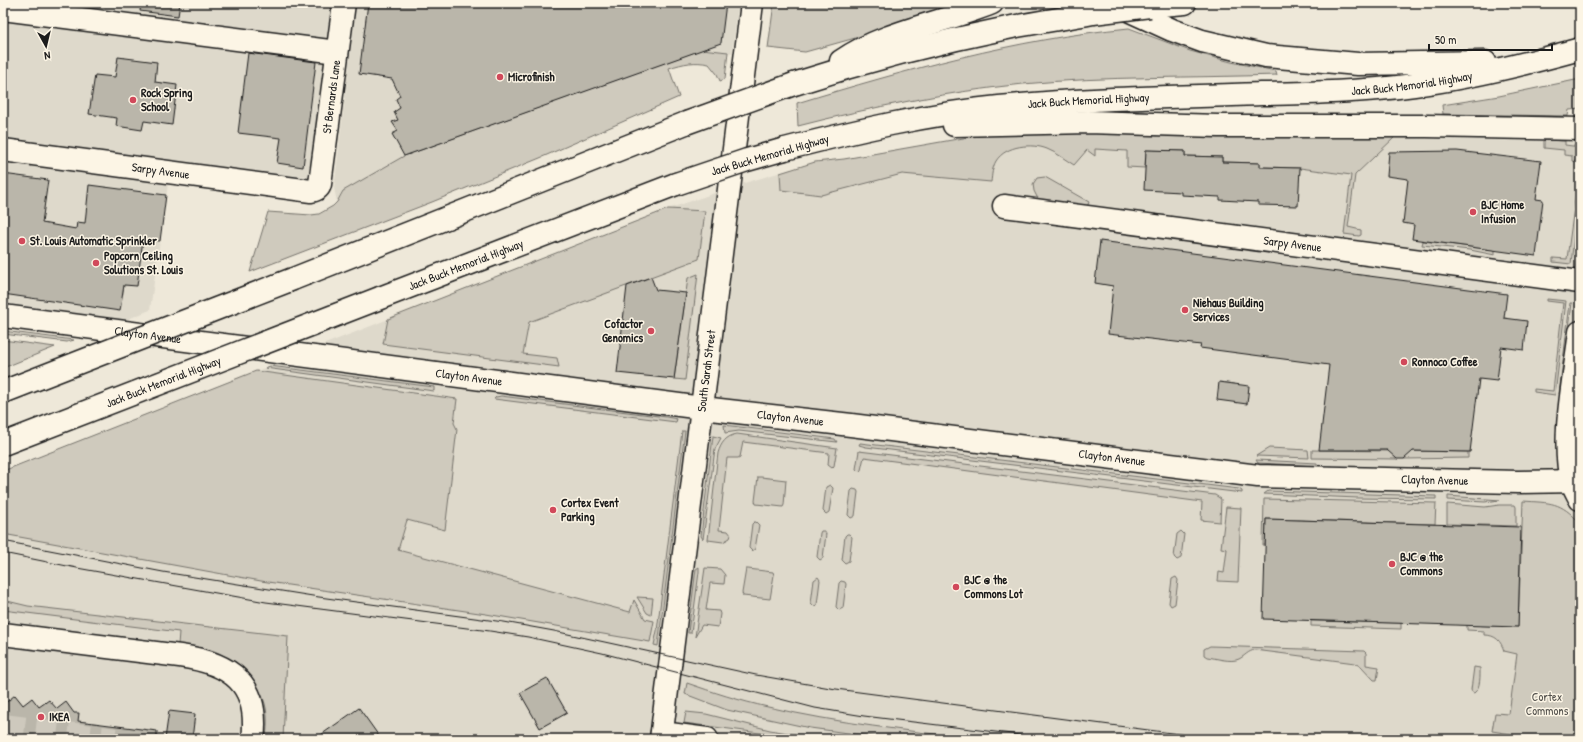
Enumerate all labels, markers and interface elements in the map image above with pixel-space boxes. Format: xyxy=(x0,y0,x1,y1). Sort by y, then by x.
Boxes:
north arrow xyxy=(26,26,66,66)
scale bar xyxy=(1429,26,1552,52)
text: 50 m xyxy=(1435,31,1456,48)
text: N xyxy=(43,49,51,63)
street label: St Bernards Lane xyxy=(318,59,344,135)
street label: Jack Buck Memorial Highway xyxy=(1351,67,1474,99)
place label: Microfinish xyxy=(508,68,555,85)
marker: Microfinish xyxy=(495,72,505,82)
place label: Rock Spring School xyxy=(141,84,193,115)
street label: Jack Buck Memorial Highway xyxy=(1027,89,1150,112)
marker: Rock Spring School xyxy=(128,95,138,105)
street label: Jack Buck Memorial Highway xyxy=(709,130,831,179)
street label: Sarpy Avenue xyxy=(131,158,191,183)
place label: BJC Home Infusion xyxy=(1481,196,1524,227)
marker: BJC Home Infusion xyxy=(1468,207,1478,217)
street label: Sarpy Avenue xyxy=(1263,231,1323,256)
place label: St. Louis Automatic Sprinkler xyxy=(30,232,157,250)
street label: Jack Buck Memorial Highway xyxy=(406,235,526,294)
marker: St. Louis Automatic Sprinkler xyxy=(17,236,27,246)
place label: Popcorn Ceiling Solutions St. Louis xyxy=(104,247,184,278)
marker: Popcorn Ceiling Solutions St. Louis xyxy=(91,258,101,268)
place label: Niehaus Building Services xyxy=(1193,294,1264,325)
marker: Niehaus Building Services xyxy=(1180,305,1190,315)
place label: Cofactor Genomics xyxy=(602,315,643,346)
street label: Clayton Avenue xyxy=(113,322,182,347)
marker: Cofactor Genomics xyxy=(646,326,656,336)
street label: South Sarah Street xyxy=(693,328,720,413)
street label: Jack Buck Memorial Highway xyxy=(103,351,223,411)
place label: Ronnoco Coffee xyxy=(1412,353,1478,370)
marker: Ronnoco Coffee xyxy=(1399,357,1409,367)
street label: Clayton Avenue xyxy=(435,364,504,390)
street label: Clayton Avenue xyxy=(756,405,825,430)
street label: Clayton Avenue xyxy=(1078,445,1147,470)
street label: Clayton Avenue xyxy=(1401,470,1469,489)
place label: Cortex Event Parking xyxy=(561,494,619,526)
marker: Cortex Event Parking xyxy=(548,505,558,515)
place label: BJC @ the Commons xyxy=(1400,548,1443,579)
marker: BJC @ the Commons xyxy=(1387,559,1397,569)
place label: BJC @ the Commons Lot xyxy=(964,571,1024,602)
marker: BJC @ the Commons Lot xyxy=(951,582,961,592)
park label: Cortex Commons xyxy=(1526,688,1569,719)
place label: IKEA xyxy=(49,708,69,725)
marker: IKEA xyxy=(36,712,46,722)

